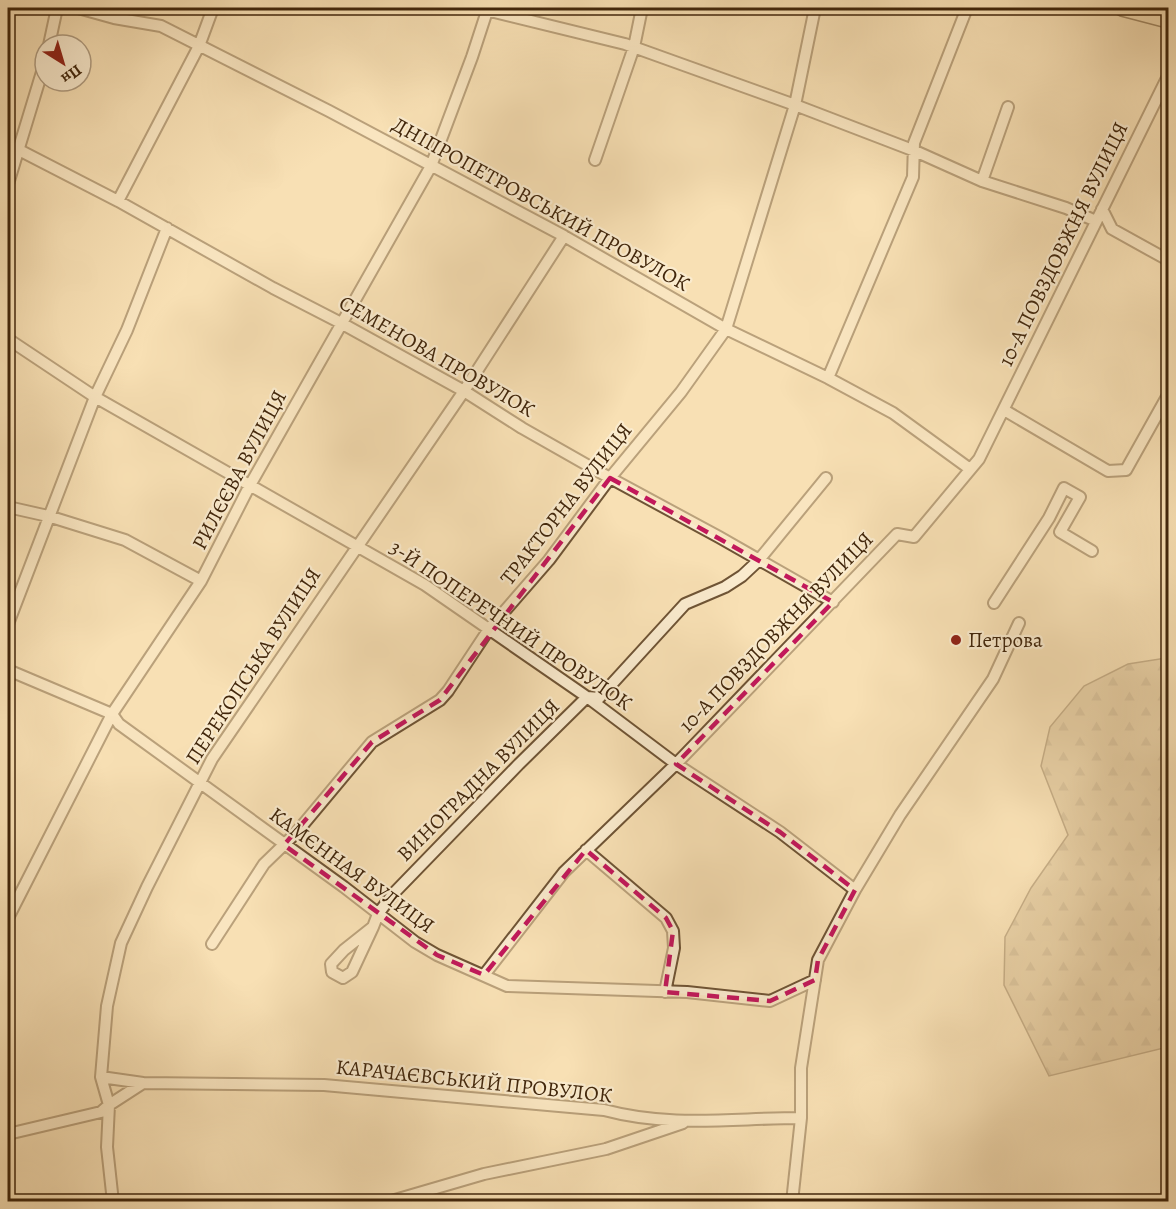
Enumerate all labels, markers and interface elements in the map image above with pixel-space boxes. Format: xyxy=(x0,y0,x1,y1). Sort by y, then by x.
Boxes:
north arrow xyxy=(33,33,93,93)
text: Пн xyxy=(56,59,86,89)
street label: ДНІПРОПЕТРОВСЬКИЙ ПРОВУЛОК xyxy=(387,110,695,298)
street label: 10-А ПОВЗДОВЖНЯ ВУЛИЦЯ xyxy=(992,117,1134,371)
street label: СЕМЕНОВА ПРОВУЛОК xyxy=(334,288,540,424)
street label: РИЛЄЄВА ВУЛИЦЯ xyxy=(185,385,293,555)
street label: ТРАКТОРНА ВУЛИЦЯ xyxy=(494,417,638,591)
street label: 10-А ПОВЗДОВЖНЯ ВУЛИЦЯ xyxy=(673,526,879,738)
street label: 3-Й ПОПЕРЕЧНИЙ ПРОВУЛОК xyxy=(384,533,638,717)
street label: ПЕРЕКОПСЬКА ВУЛИЦЯ xyxy=(179,562,327,770)
place label: Петрова xyxy=(968,626,1043,654)
marker: Петрова xyxy=(949,633,963,647)
street label: ВИНОГРАДНА ВУЛИЦЯ xyxy=(391,693,565,867)
street label: КАМЄННАЯ ВУЛИЦЯ xyxy=(264,801,440,939)
street label: КАРАЧАЄВСЬКИЙ ПРОВУЛОК xyxy=(335,1053,614,1109)

